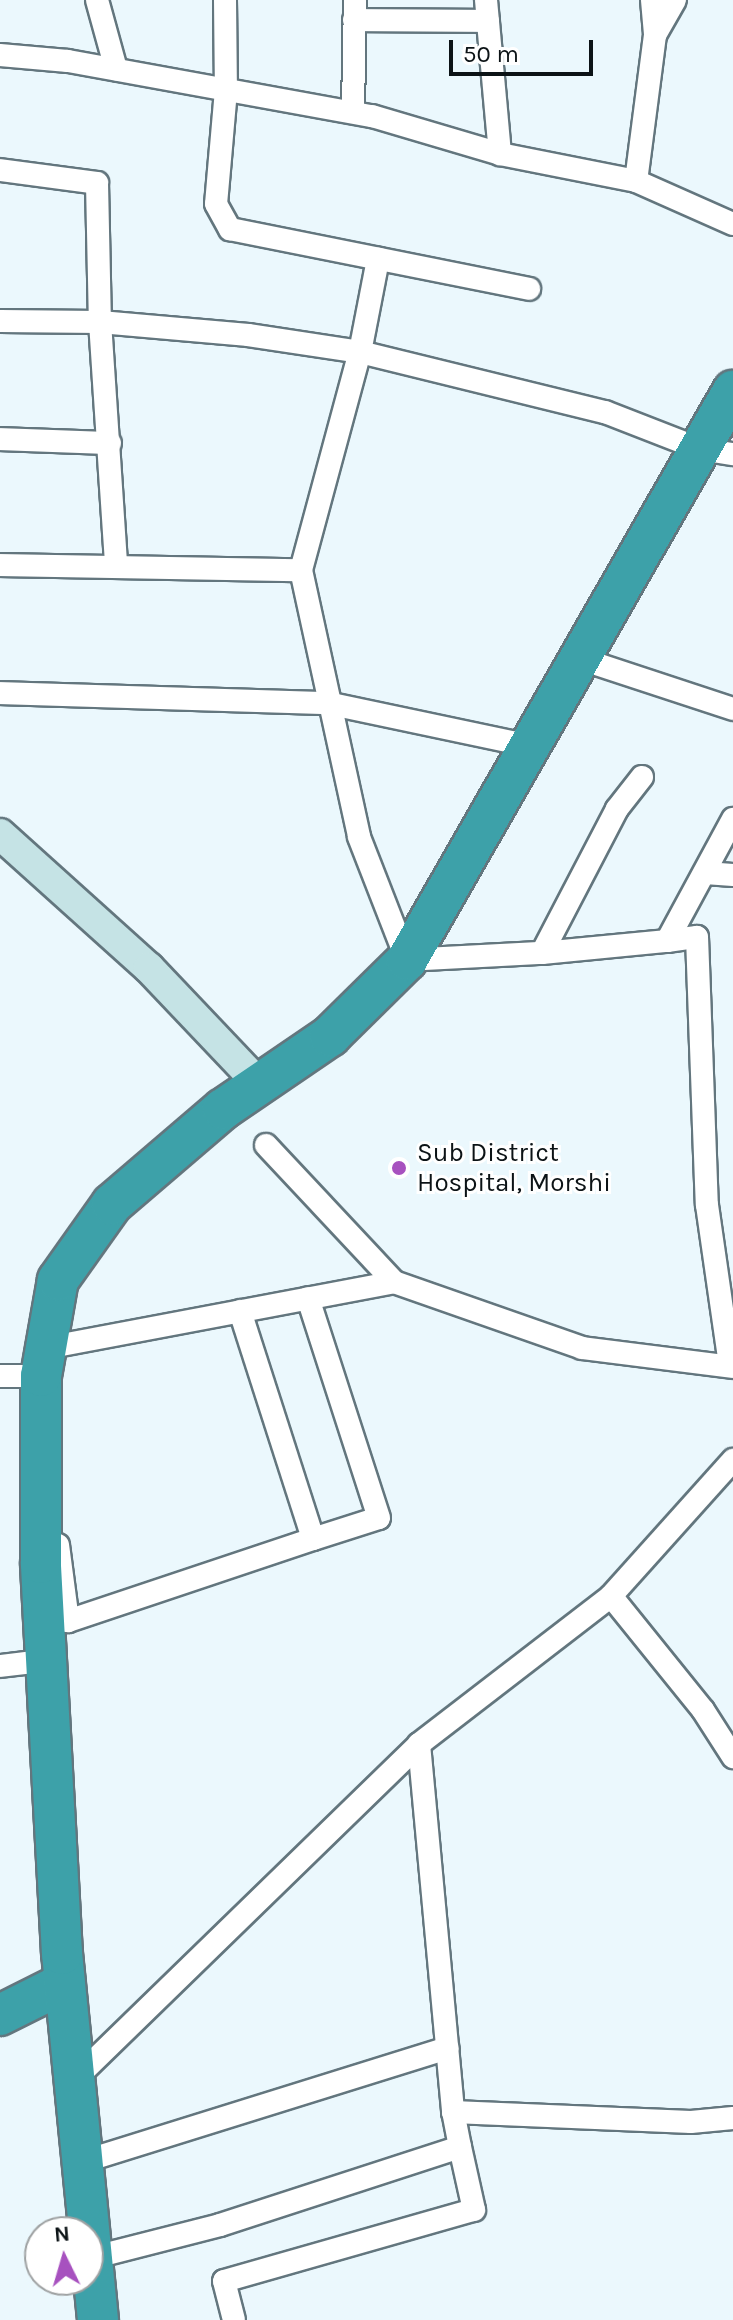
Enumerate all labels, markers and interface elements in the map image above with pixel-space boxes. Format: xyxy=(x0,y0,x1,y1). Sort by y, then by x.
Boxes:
scale bar xyxy=(453,24,597,74)
text: 50 m xyxy=(463,40,519,68)
place label: Sub District Hospital, Morshi xyxy=(417,1137,611,1198)
marker: Sub District Hospital, Morshi xyxy=(388,1157,410,1179)
north arrow xyxy=(24,2216,104,2296)
text: N xyxy=(53,2220,71,2248)

